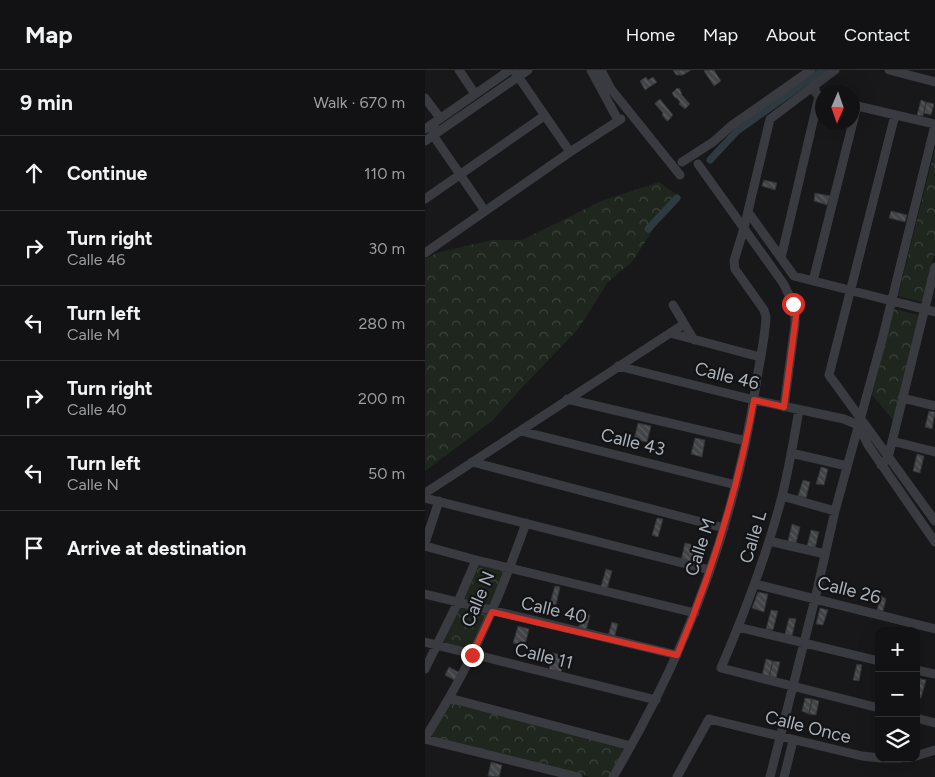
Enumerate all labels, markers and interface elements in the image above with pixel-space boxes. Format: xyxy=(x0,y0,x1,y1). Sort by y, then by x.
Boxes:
text: Map xyxy=(25,20,73,49)
text: Home xyxy=(626,24,675,46)
text: Map xyxy=(703,24,738,46)
text: About xyxy=(766,24,816,46)
text: Contact xyxy=(844,24,910,46)
north arrow xyxy=(815,85,860,130)
text: 9 min xyxy=(20,90,73,115)
text: Walk · 670 m xyxy=(313,93,405,112)
icon: ahead xyxy=(20,159,48,187)
text: Continue xyxy=(67,162,147,185)
text: 110 m xyxy=(364,164,405,183)
text: Turn right xyxy=(67,227,153,250)
icon: right xyxy=(20,234,48,262)
text: 30 m xyxy=(368,239,405,258)
text: Calle 46 xyxy=(67,250,125,269)
route start xyxy=(782,293,805,316)
text: Turn left xyxy=(67,302,141,325)
icon: left xyxy=(20,309,48,337)
text: 280 m xyxy=(358,314,405,333)
text: Calle M xyxy=(67,325,120,344)
street label: Calle 46 xyxy=(692,357,762,395)
text: Turn right xyxy=(67,377,153,400)
icon: right xyxy=(20,384,48,412)
text: 200 m xyxy=(358,389,405,408)
text: Calle 40 xyxy=(67,400,127,419)
street label: Calle 43 xyxy=(599,423,667,461)
text: Turn left xyxy=(67,452,141,475)
icon: left xyxy=(20,459,48,487)
text: 50 m xyxy=(368,464,405,483)
text: Calle N xyxy=(67,475,119,494)
street label: Calle L xyxy=(735,507,772,566)
street label: Calle M xyxy=(680,515,720,579)
icon: arrive xyxy=(20,534,48,562)
text: Arrive at destination xyxy=(67,537,246,560)
street label: Calle N xyxy=(456,568,500,630)
street label: Calle 26 xyxy=(815,572,883,608)
street label: Calle 40 xyxy=(519,592,589,628)
map controls xyxy=(875,627,920,762)
button: + xyxy=(875,627,920,672)
street label: Calle 11 xyxy=(513,638,575,674)
route end xyxy=(461,644,484,667)
button: − xyxy=(875,672,920,717)
street label: Calle Once xyxy=(763,706,853,748)
button: layers xyxy=(875,717,920,762)

